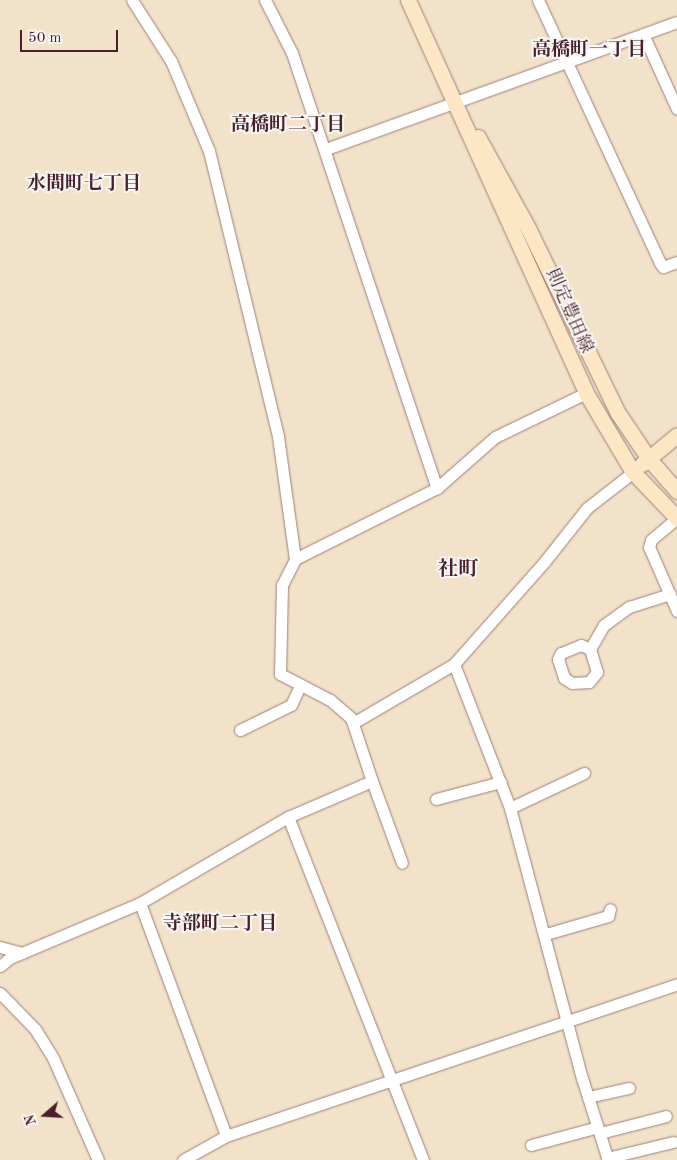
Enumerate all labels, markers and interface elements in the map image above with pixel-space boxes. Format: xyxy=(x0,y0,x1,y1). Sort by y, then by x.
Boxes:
scale bar xyxy=(22,20,120,52)
text: 50 m xyxy=(28,31,62,46)
district label: 高橋町一丁目 xyxy=(532,40,646,62)
district label: 高橋町二丁目 xyxy=(231,115,345,137)
district label: 水間町七丁目 xyxy=(27,174,141,196)
street label: 則定豊田線 xyxy=(541,265,597,357)
district label: 社町 xyxy=(438,558,478,582)
district label: 寺部町二丁目 xyxy=(163,914,277,936)
north arrow xyxy=(20,1090,70,1140)
text: N xyxy=(22,1113,39,1127)

